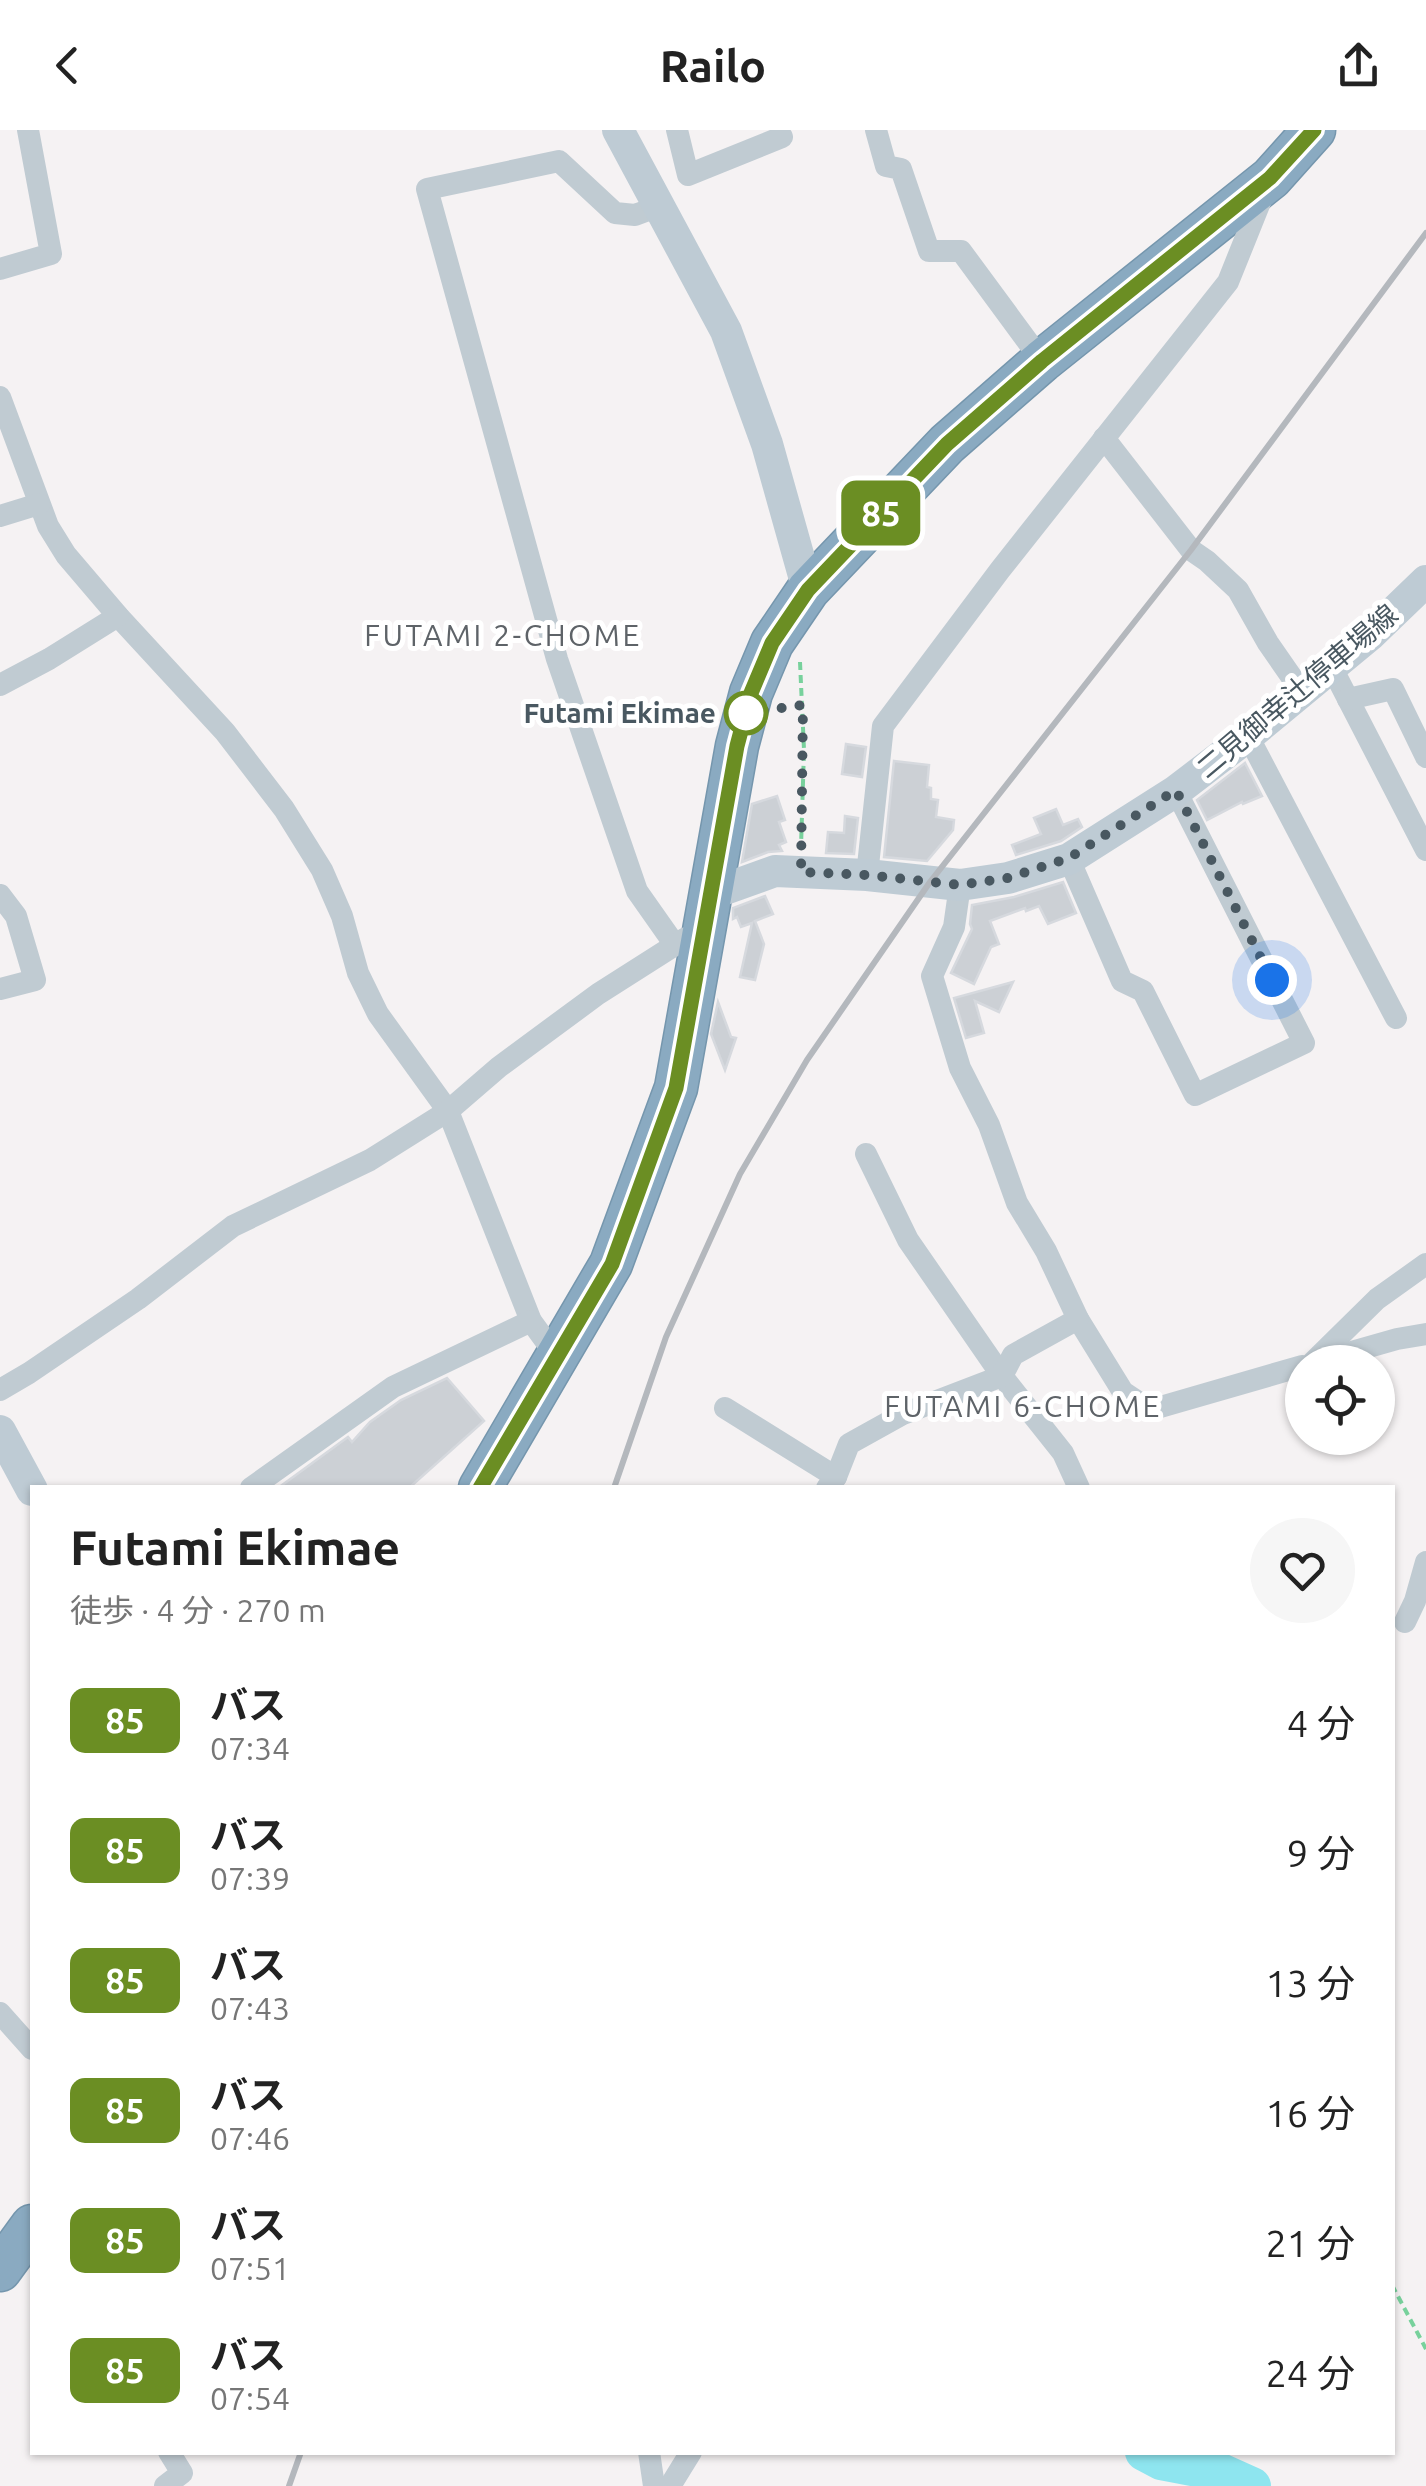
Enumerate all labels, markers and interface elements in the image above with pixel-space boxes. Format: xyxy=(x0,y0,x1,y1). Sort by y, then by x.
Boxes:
icon: back xyxy=(40,38,95,93)
icon: share xyxy=(1331,38,1386,93)
text: Railo xyxy=(660,40,766,91)
line badge: 85 xyxy=(836,480,926,546)
text: 85 xyxy=(861,493,901,533)
street label: 二見御幸辻停車場線 xyxy=(1190,598,1403,783)
district label: FUTAMI 2-CHOME xyxy=(364,618,642,652)
marker: Futami Ekimae xyxy=(725,692,767,734)
place label: Futami Ekimae xyxy=(523,697,716,728)
your location xyxy=(1247,955,1297,1005)
map controls xyxy=(1285,1345,1395,1455)
button: locate xyxy=(1285,1345,1395,1455)
district label: FUTAMI 6-CHOME xyxy=(884,1389,1162,1423)
button: heart xyxy=(1250,1518,1355,1623)
text: Futami Ekimae xyxy=(70,1520,400,1574)
text: 徒歩 · 4 分 · 270 m xyxy=(70,1592,326,1628)
text: バス xyxy=(210,1684,286,1726)
text: 85 xyxy=(105,1700,145,1740)
text: 4 分 xyxy=(1287,1702,1355,1744)
text: 07:34 xyxy=(210,1730,290,1766)
text: バス xyxy=(210,1814,286,1856)
text: 85 xyxy=(105,1830,145,1870)
text: 9 分 xyxy=(1287,1832,1355,1874)
text: 07:39 xyxy=(210,1860,290,1896)
text: バス xyxy=(210,1944,286,1986)
text: 85 xyxy=(105,1960,145,2000)
text: 13 分 xyxy=(1265,1962,1355,2004)
text: 07:43 xyxy=(210,1990,290,2026)
text: バス xyxy=(210,2074,286,2116)
text: 85 xyxy=(105,2090,145,2130)
text: 16 分 xyxy=(1265,2092,1355,2134)
text: 07:46 xyxy=(210,2120,290,2156)
text: バス xyxy=(210,2204,286,2246)
text: 85 xyxy=(105,2220,145,2260)
text: 21 分 xyxy=(1265,2222,1355,2264)
text: 07:51 xyxy=(210,2250,290,2286)
text: バス xyxy=(210,2334,286,2376)
text: 85 xyxy=(105,2350,145,2390)
text: 24 分 xyxy=(1265,2352,1355,2394)
text: 07:54 xyxy=(210,2380,290,2416)

